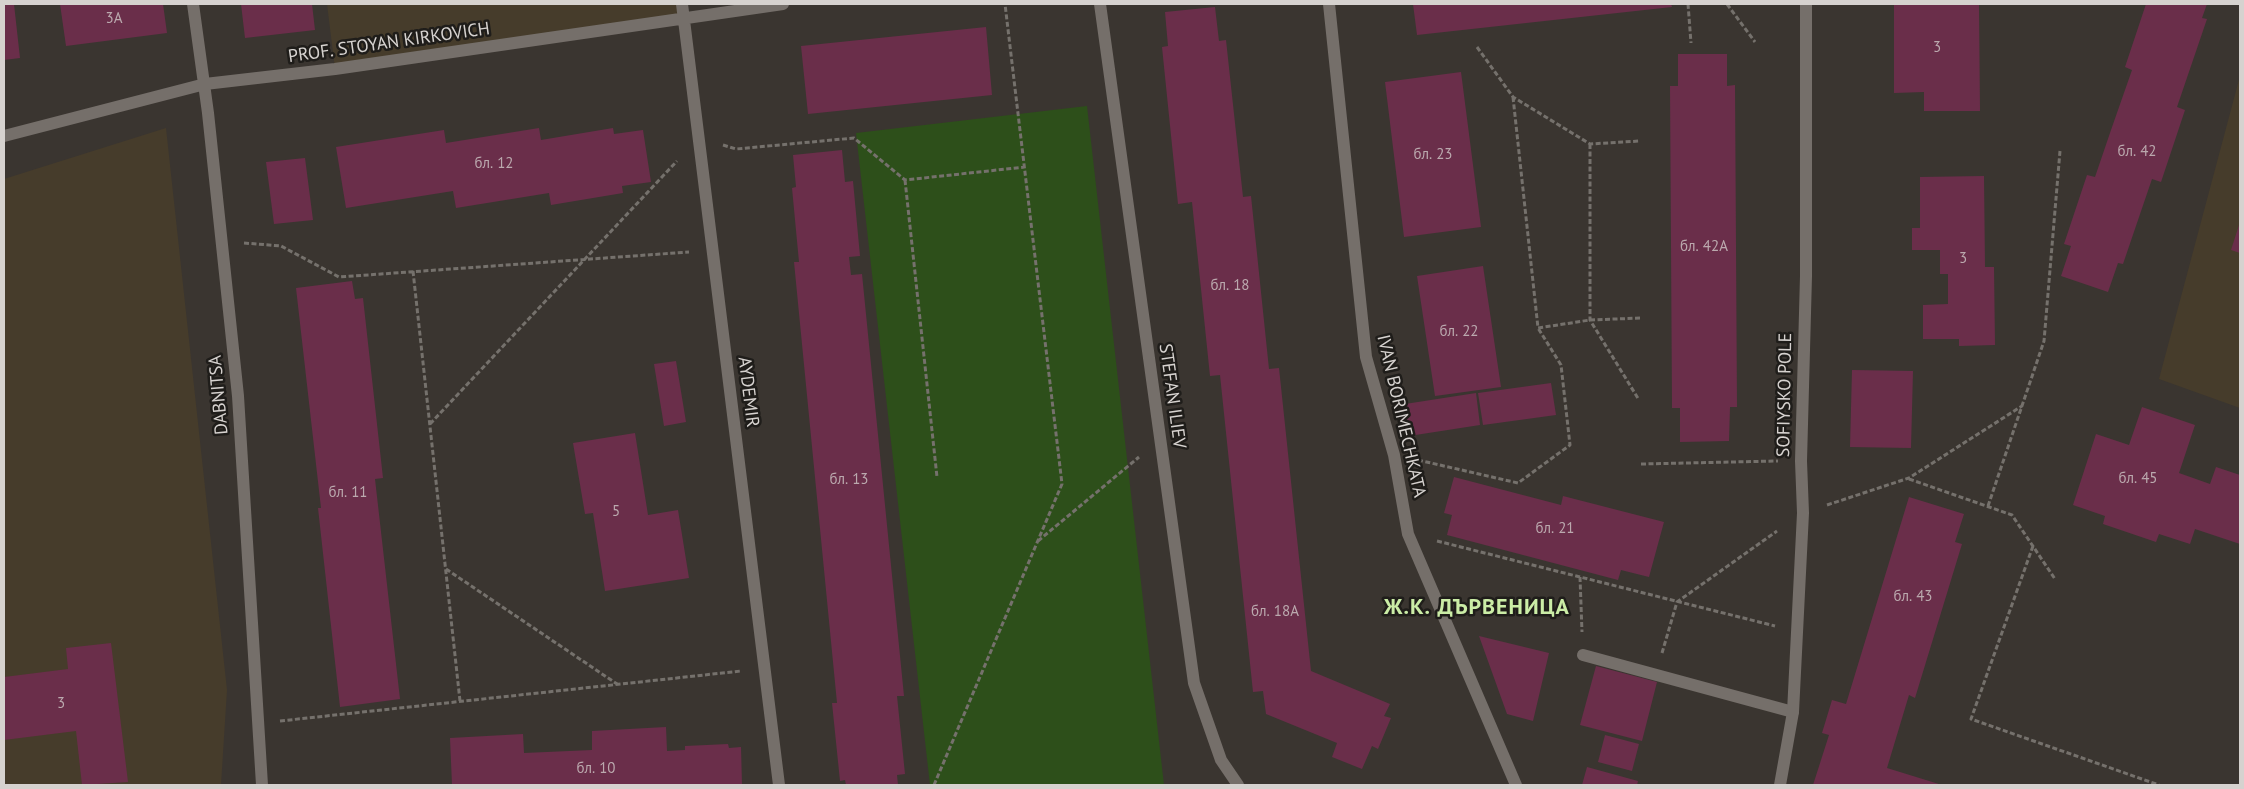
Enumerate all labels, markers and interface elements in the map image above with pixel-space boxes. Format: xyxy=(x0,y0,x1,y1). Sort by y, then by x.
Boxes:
house number: 3А xyxy=(106,10,122,28)
street label: PROF. STOYAN KIRKOVICH xyxy=(287,18,491,68)
house number: 3 xyxy=(1933,39,1941,57)
house number: бл. 42 xyxy=(2117,143,2157,161)
house number: бл. 23 xyxy=(1413,146,1453,164)
house number: бл. 12 xyxy=(474,155,514,173)
house number: бл. 42А xyxy=(1680,238,1728,256)
house number: 3 xyxy=(1959,250,1967,268)
house number: бл. 18 xyxy=(1210,277,1250,295)
house number: бл. 22 xyxy=(1439,323,1479,341)
street label: IVAN BORIMECHKATA xyxy=(1372,333,1430,499)
street label: SOFIYSKO POLE xyxy=(1773,333,1797,457)
street label: STEFAN ILIEV xyxy=(1154,342,1190,450)
street label: DABNITSA xyxy=(205,354,233,436)
street label: AYDEMIR xyxy=(733,355,763,429)
house number: бл. 45 xyxy=(2118,470,2158,488)
house number: бл. 13 xyxy=(829,471,869,489)
house number: бл. 11 xyxy=(328,484,368,502)
house number: 5 xyxy=(612,503,620,521)
house number: бл. 21 xyxy=(1535,520,1575,538)
house number: бл. 43 xyxy=(1893,588,1933,606)
district label: Ж.К. ДЪРВЕНИЦА xyxy=(1382,595,1572,621)
house number: бл. 18А xyxy=(1251,603,1299,621)
house number: 3 xyxy=(57,695,65,713)
house number: бл. 10 xyxy=(576,760,616,778)

